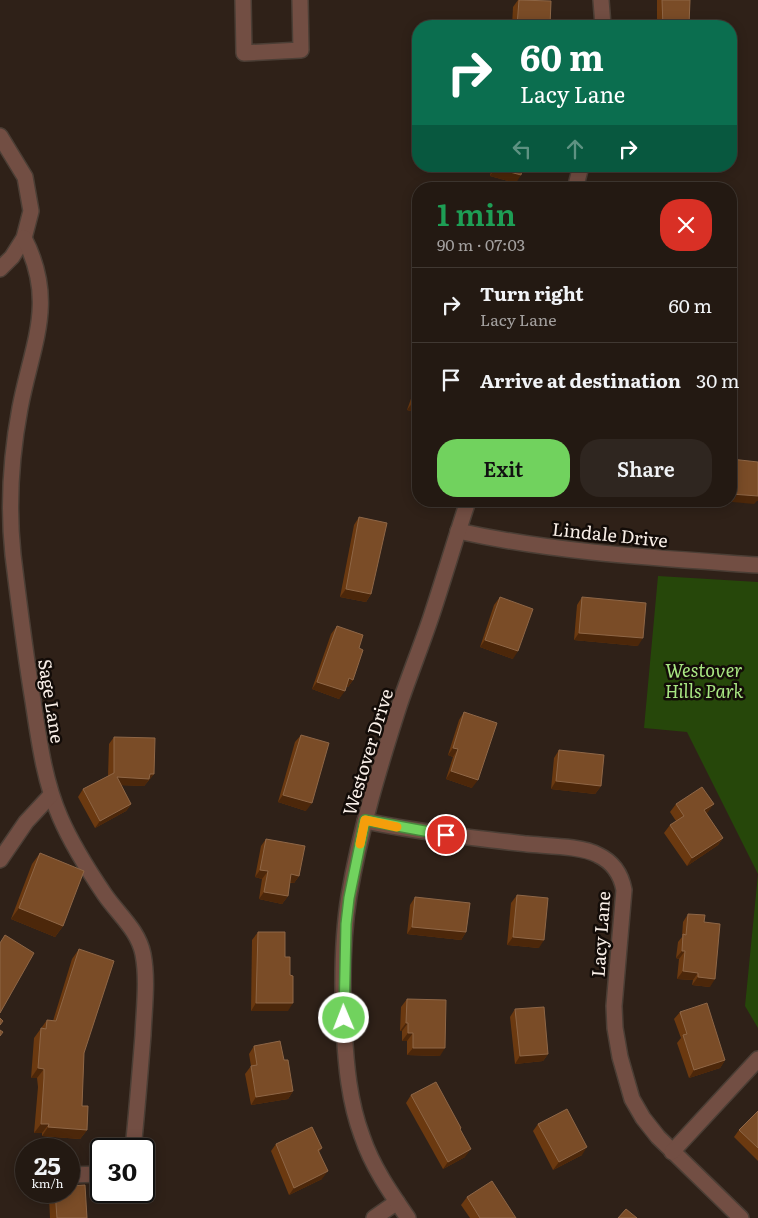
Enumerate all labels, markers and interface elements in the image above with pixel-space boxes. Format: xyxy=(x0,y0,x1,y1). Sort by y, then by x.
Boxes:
text: 60 m xyxy=(520,30,604,82)
icon: right xyxy=(437,40,502,105)
text: Lacy Lane xyxy=(520,77,625,110)
icon: left xyxy=(508,135,536,163)
icon: ahead xyxy=(561,135,589,163)
icon: right xyxy=(614,135,642,163)
text: 1 min xyxy=(437,191,516,235)
button: close xyxy=(660,199,712,251)
text: 90 m · 07:03 xyxy=(437,232,525,256)
text: Turn right xyxy=(480,279,584,307)
icon: right xyxy=(437,291,465,319)
text: 60 m xyxy=(669,291,712,319)
text: Lacy Lane xyxy=(480,307,557,331)
icon: arrive xyxy=(437,366,465,394)
text: Arrive at destination xyxy=(480,366,681,394)
text: 30 m xyxy=(696,366,739,394)
button: Exit xyxy=(437,439,570,497)
button: Share xyxy=(580,439,712,497)
street label: Lindale Drive xyxy=(551,515,669,553)
park label: Westover Hills Park xyxy=(665,656,743,704)
street label: Sage Lane xyxy=(32,657,72,745)
street label: Westover Drive xyxy=(335,685,399,819)
pin xyxy=(425,814,467,856)
icon: arrive xyxy=(432,821,460,849)
street label: Lacy Lane xyxy=(584,890,616,978)
position arrow xyxy=(317,991,369,1043)
speed limit sign: 30 xyxy=(90,1138,155,1203)
text: 25 xyxy=(34,1146,61,1183)
text: km/h xyxy=(32,1174,63,1192)

